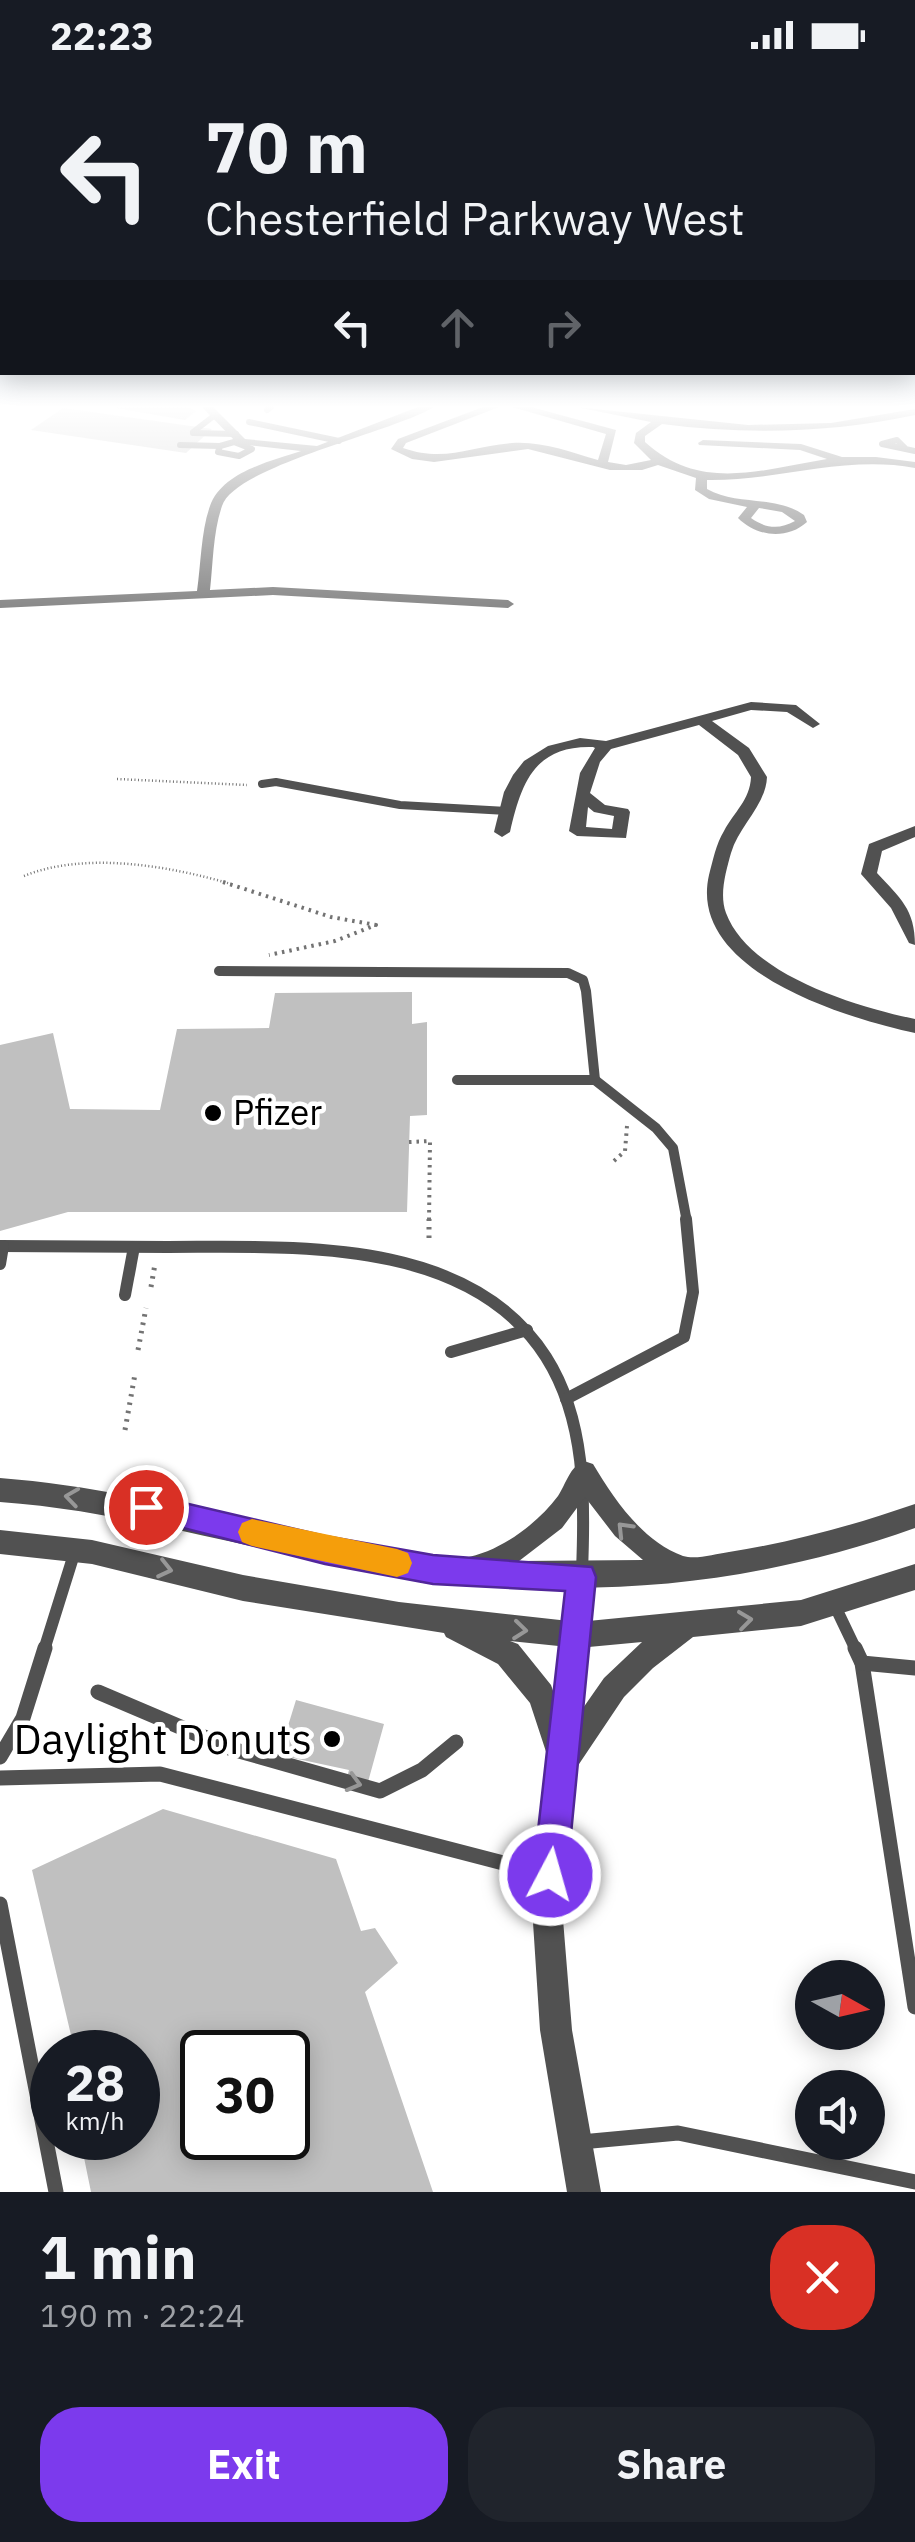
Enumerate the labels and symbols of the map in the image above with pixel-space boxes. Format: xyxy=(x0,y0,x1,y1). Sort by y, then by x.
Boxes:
place label: Pfizer xyxy=(233,1089,322,1135)
marker: Pfizer xyxy=(202,1102,224,1124)
pin xyxy=(104,1465,189,1550)
one-way arrow xyxy=(63,1487,80,1508)
one-way arrow xyxy=(618,1523,636,1541)
one-way arrow xyxy=(156,1557,173,1578)
one-way arrow xyxy=(737,1610,753,1631)
one-way arrow xyxy=(512,1618,528,1640)
place label: Daylight Donuts xyxy=(13,1711,312,1766)
marker: Daylight Donuts xyxy=(321,1728,343,1750)
one-way arrow xyxy=(345,1772,362,1793)
position arrow xyxy=(498,1823,602,1927)
north arrow xyxy=(795,1960,885,2050)
speed limit sign: 30 xyxy=(180,2030,310,2160)

